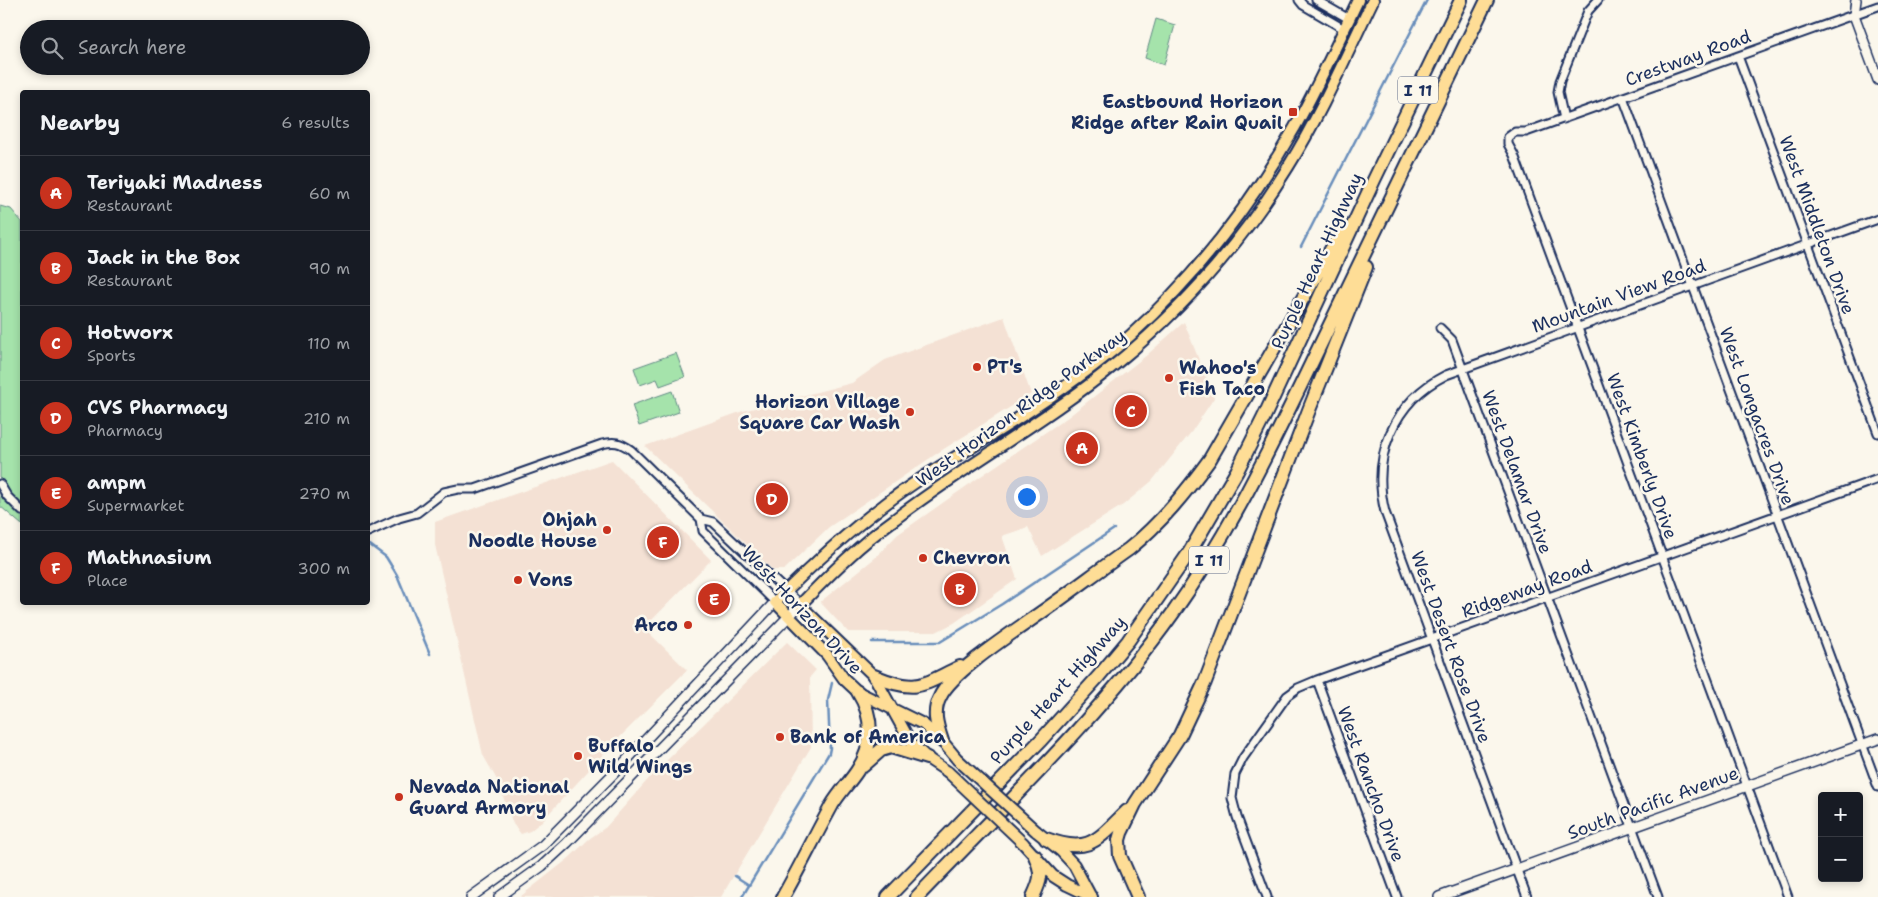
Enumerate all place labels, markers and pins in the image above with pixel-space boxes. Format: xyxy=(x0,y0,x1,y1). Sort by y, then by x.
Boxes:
place label: Eastbound Horizon Ridge after Rain Quail xyxy=(1071,90,1283,135)
marker: Eastbound Horizon Ridge after Rain Quail xyxy=(1287,106,1299,118)
place label: PT's xyxy=(987,355,1023,379)
place label: Wahoo's Fish Taco xyxy=(1179,356,1265,401)
marker: PT's xyxy=(971,361,983,373)
marker: Wahoo's Fish Taco xyxy=(1163,372,1175,384)
place label: Horizon Village Square Car Wash xyxy=(739,390,900,435)
pin: C xyxy=(1115,392,1147,430)
marker: Horizon Village Square Car Wash xyxy=(904,406,916,418)
pin: A xyxy=(1066,429,1098,467)
pin: D xyxy=(756,480,788,518)
place label: Ohjah Noodle House xyxy=(468,508,597,553)
pin: F xyxy=(647,523,679,561)
marker: Ohjah Noodle House xyxy=(601,524,613,536)
place label: Chevron xyxy=(933,546,1010,570)
marker: Chevron xyxy=(917,552,929,564)
place label: Vons xyxy=(528,568,573,592)
pin: B xyxy=(944,570,976,608)
marker: Vons xyxy=(512,574,524,586)
pin: E xyxy=(698,580,730,618)
place label: Arco xyxy=(634,613,678,637)
marker: Arco xyxy=(682,619,694,631)
place label: Bank of America xyxy=(790,725,946,749)
marker: Bank of America xyxy=(774,731,786,743)
place label: Buffalo Wild Wings xyxy=(588,734,692,779)
marker: Buffalo Wild Wings xyxy=(572,750,584,762)
place label: Nevada National Guard Armory xyxy=(409,775,569,820)
marker: Nevada National Guard Armory xyxy=(393,791,405,803)

